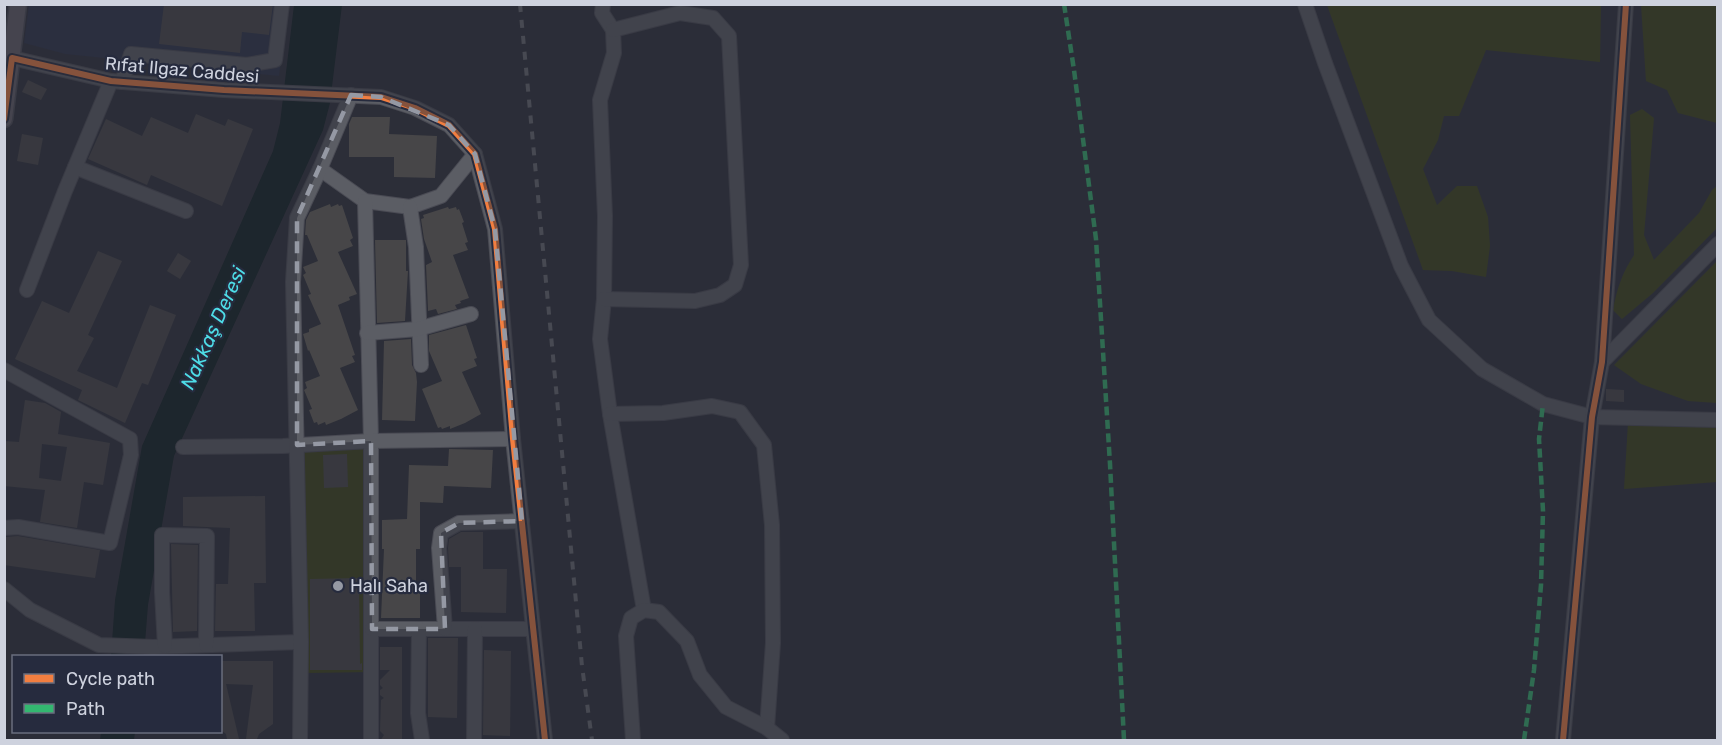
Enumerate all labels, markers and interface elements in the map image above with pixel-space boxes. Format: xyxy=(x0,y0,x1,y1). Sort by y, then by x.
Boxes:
street label: Rıfat Ilgaz Caddesi xyxy=(104,52,260,88)
water label: Nakkaş Deresi xyxy=(175,262,251,393)
place label: Halı Saha xyxy=(350,575,428,597)
marker: Halı Saha xyxy=(331,579,345,593)
legend xyxy=(12,655,222,733)
text: Cycle path xyxy=(66,668,155,690)
text: Path xyxy=(66,698,105,720)

